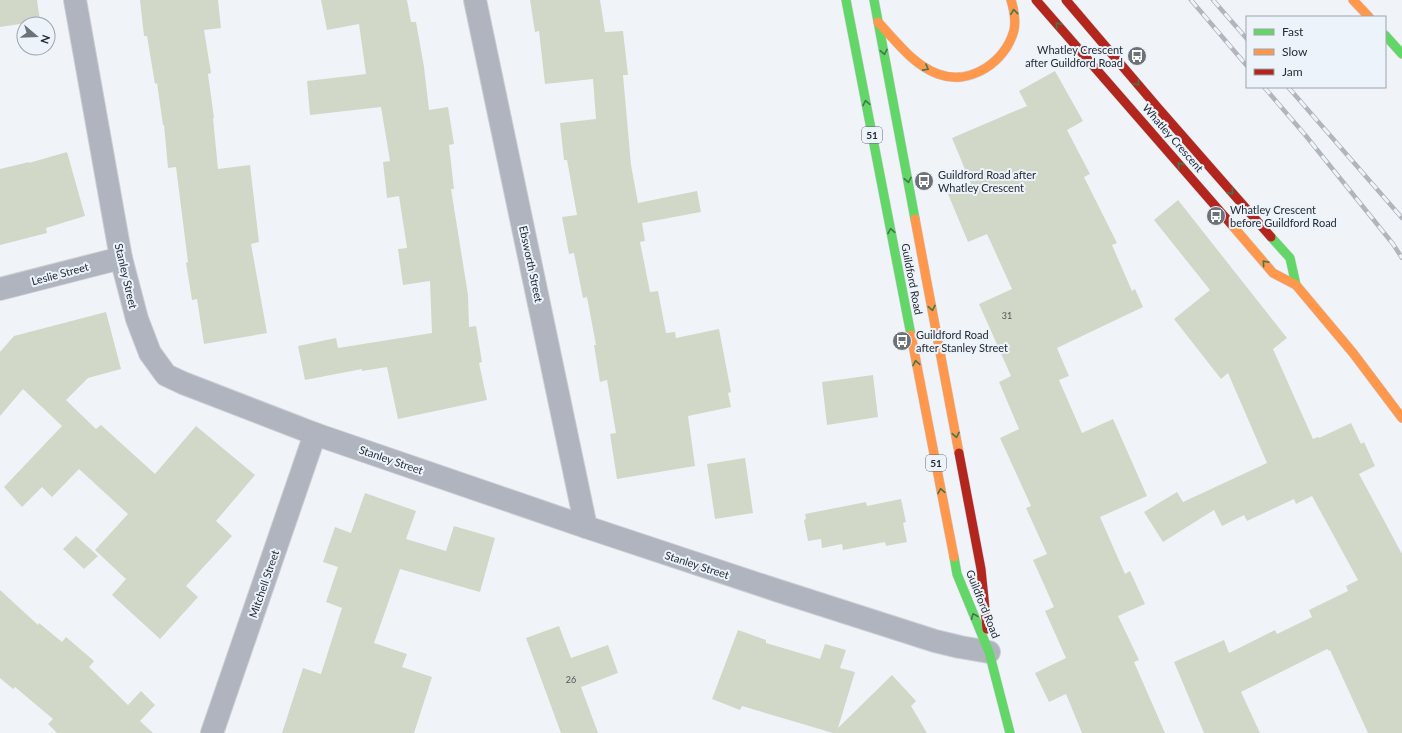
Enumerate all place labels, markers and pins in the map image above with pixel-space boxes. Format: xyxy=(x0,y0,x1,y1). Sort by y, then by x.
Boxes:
place label: Whatley Crescent after Guildford Road xyxy=(1025,43,1123,69)
bus stop icon: Whatley Crescent after Guildford Road xyxy=(1126,45,1148,67)
place label: Guildford Road after Whatley Crescent xyxy=(938,168,1036,194)
bus stop icon: Guildford Road after Whatley Crescent xyxy=(913,170,935,192)
place label: Whatley Crescent before Guildford Road xyxy=(1230,203,1337,229)
bus stop icon: Whatley Crescent before Guildford Road xyxy=(1205,205,1227,227)
place label: Guildford Road after Stanley Street xyxy=(916,328,1008,354)
bus stop icon: Guildford Road after Stanley Street xyxy=(891,330,913,352)

